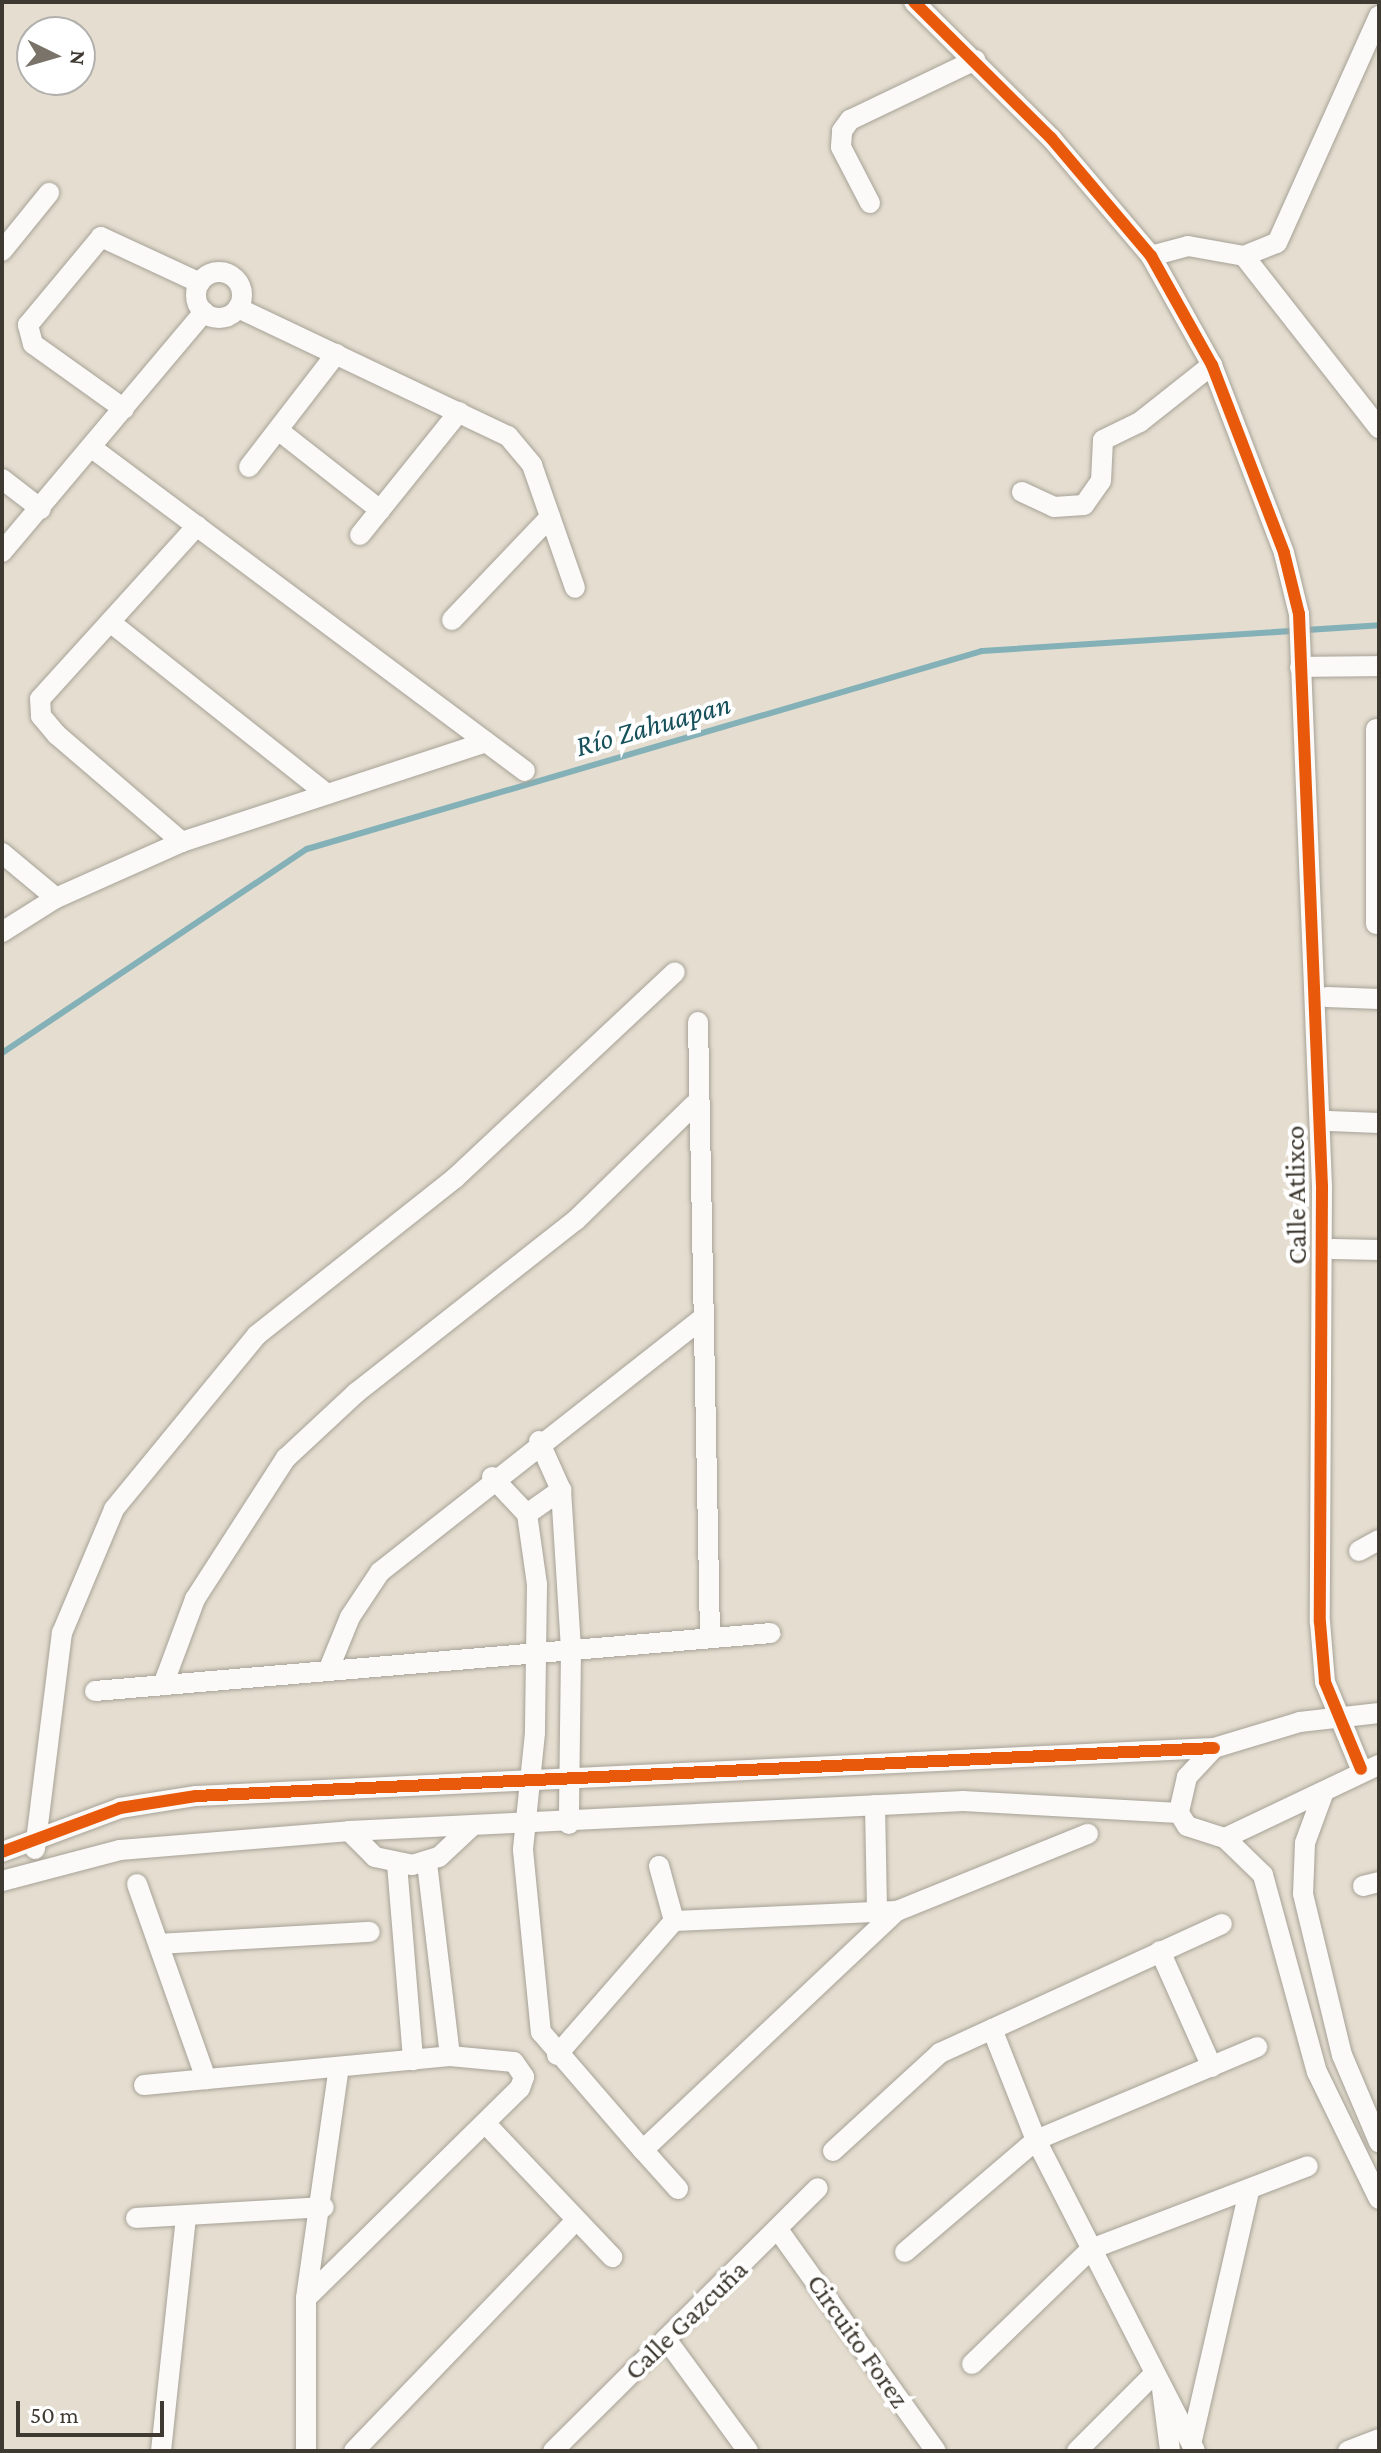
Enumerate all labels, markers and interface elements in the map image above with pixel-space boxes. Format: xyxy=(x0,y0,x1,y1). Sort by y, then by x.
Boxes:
north arrow xyxy=(16,16,96,96)
text: N xyxy=(65,49,92,67)
water label: Río Zahuapan xyxy=(571,686,735,764)
street label: Calle Atlixco xyxy=(1278,1125,1314,1265)
street label: Calle Gazcuña xyxy=(617,2253,755,2387)
street label: Circuito Forez xyxy=(800,2268,916,2414)
scale bar xyxy=(20,2385,168,2435)
text: 50 m xyxy=(30,2401,79,2428)

